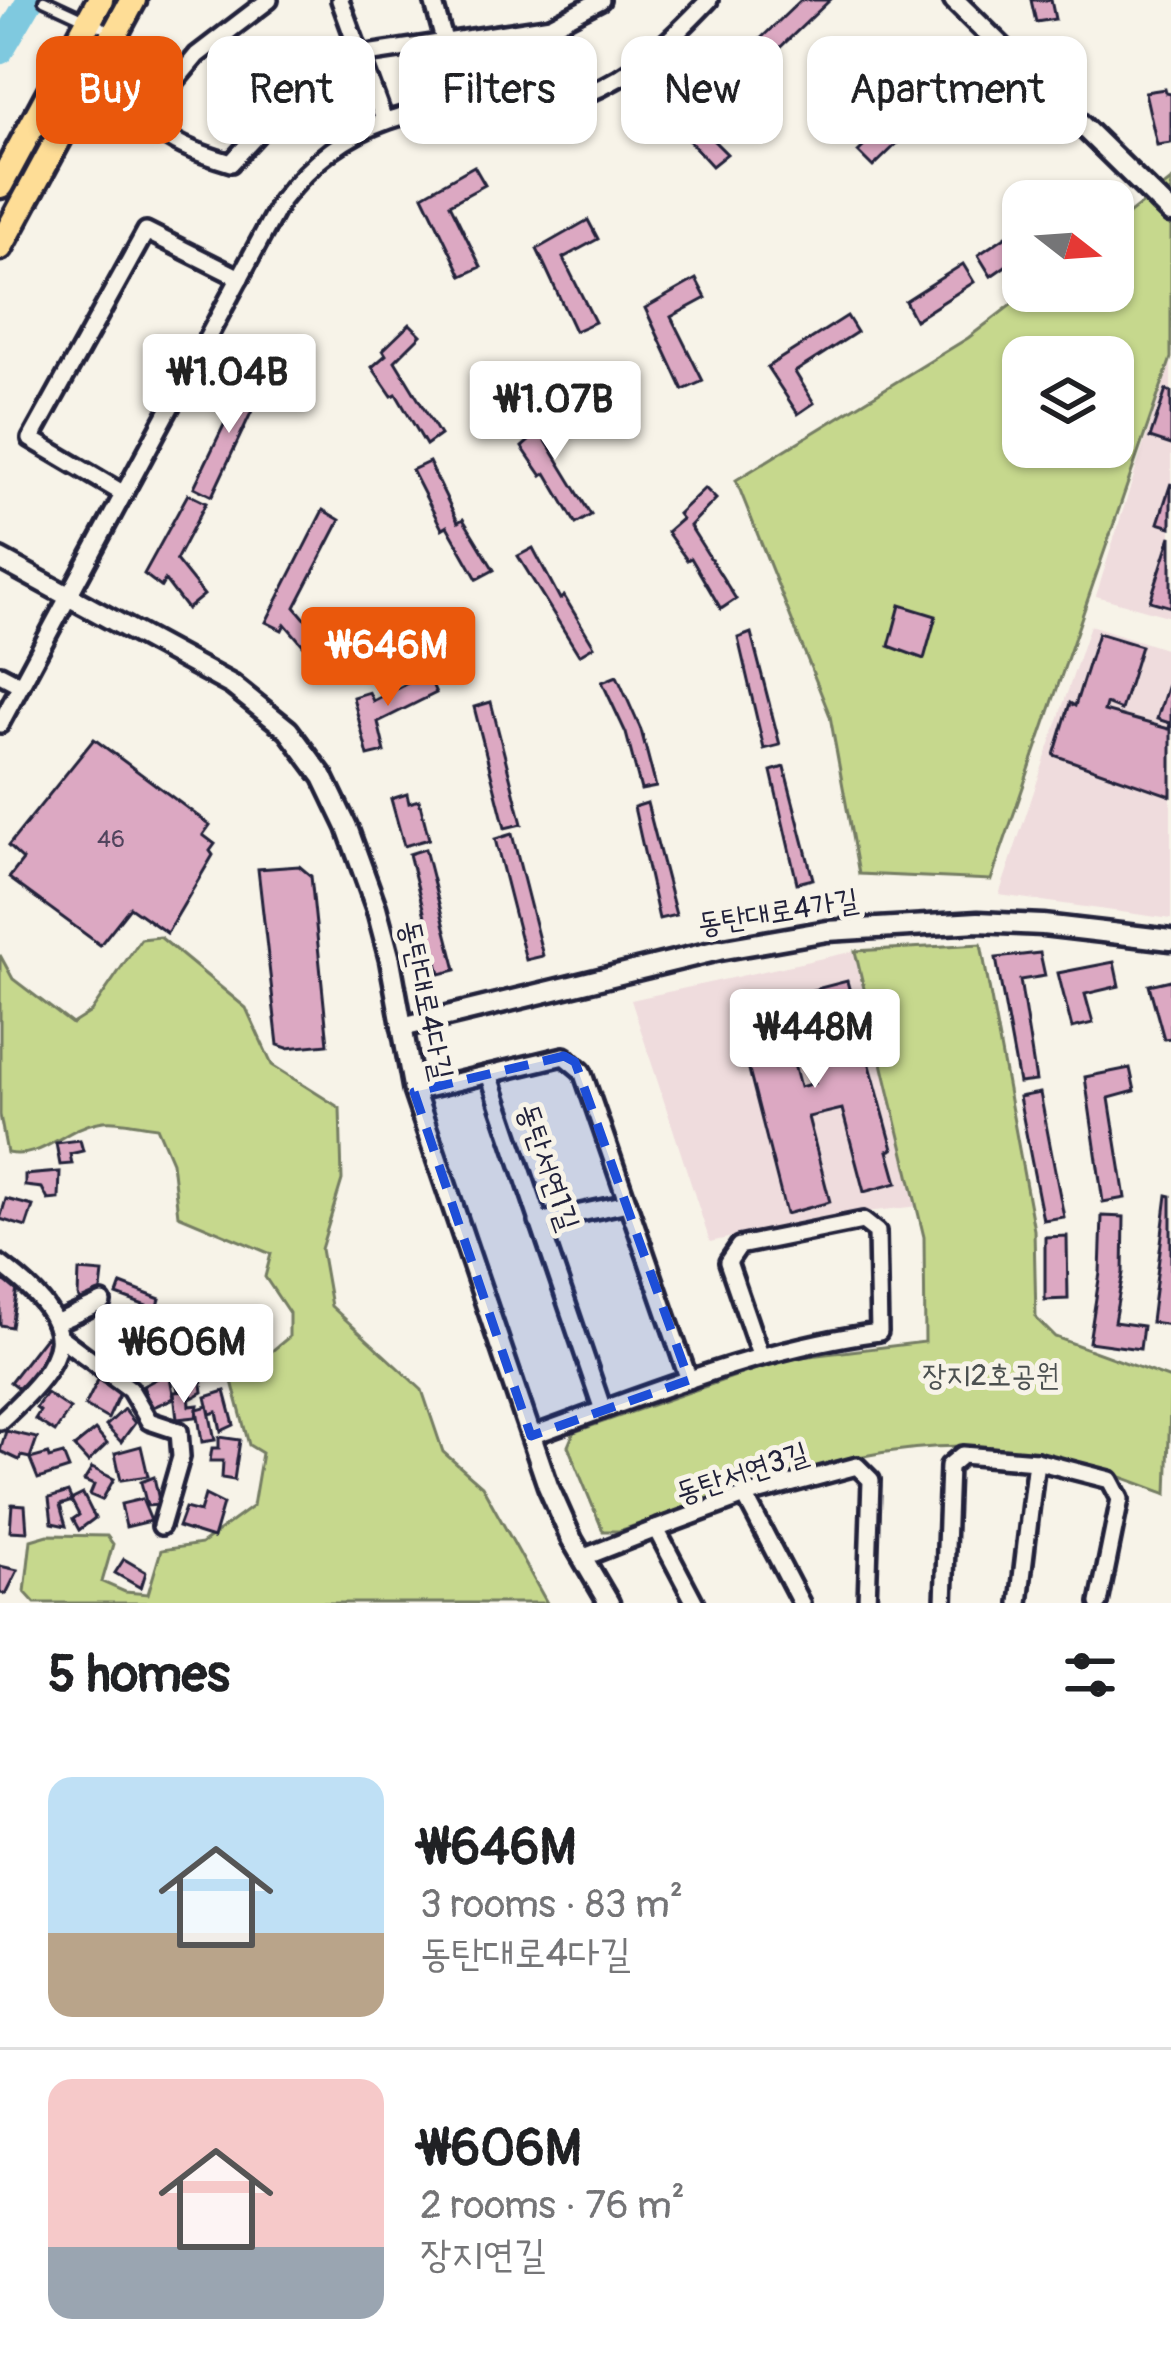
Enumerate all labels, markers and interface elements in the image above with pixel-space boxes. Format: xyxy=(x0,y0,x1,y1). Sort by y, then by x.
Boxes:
chip: Buy xyxy=(36,36,183,144)
chip: Rent xyxy=(207,36,375,144)
chip: Filters xyxy=(399,36,597,144)
chip: New xyxy=(621,36,783,144)
chip: Apartment xyxy=(807,36,1087,144)
north arrow xyxy=(1002,180,1134,312)
map controls xyxy=(1002,180,1134,468)
pin: ₩1.04B xyxy=(131,334,327,436)
button: layers xyxy=(1002,336,1134,468)
text: ₩1.04B xyxy=(170,348,288,397)
pin: ₩1.07B xyxy=(457,361,653,463)
text: ₩1.07B xyxy=(497,375,613,424)
pin: ₩646M xyxy=(304,607,472,709)
text: ₩646M xyxy=(328,621,448,670)
house number: 46 xyxy=(97,825,125,854)
street label: 동탄대로4가길 xyxy=(695,881,861,943)
street label: 동탄대로4다길 xyxy=(391,917,461,1083)
pin: ₩448M xyxy=(731,989,899,1091)
text: ₩448M xyxy=(757,1003,873,1052)
street label: 동탄서연1길 xyxy=(509,1098,587,1236)
pin: ₩606M xyxy=(100,1304,268,1406)
text: ₩606M xyxy=(122,1318,246,1367)
park label: 장지2호공원 xyxy=(922,1357,1060,1394)
street label: 동탄서연3길 xyxy=(671,1434,813,1512)
icon: filters xyxy=(1057,1642,1123,1708)
text: 5 homes xyxy=(48,1643,230,1707)
text: ₩646M xyxy=(420,1816,576,1880)
icon: home xyxy=(144,1825,288,1969)
text: 3 rooms · 83 m² xyxy=(420,1880,683,1929)
text: 동탄대로4다길 xyxy=(420,1929,631,1978)
text: ₩606M xyxy=(420,2117,582,2181)
icon: home xyxy=(144,2127,288,2271)
text: 2 rooms · 76 m² xyxy=(420,2181,685,2230)
text: 장지연길 xyxy=(420,2230,546,2279)

